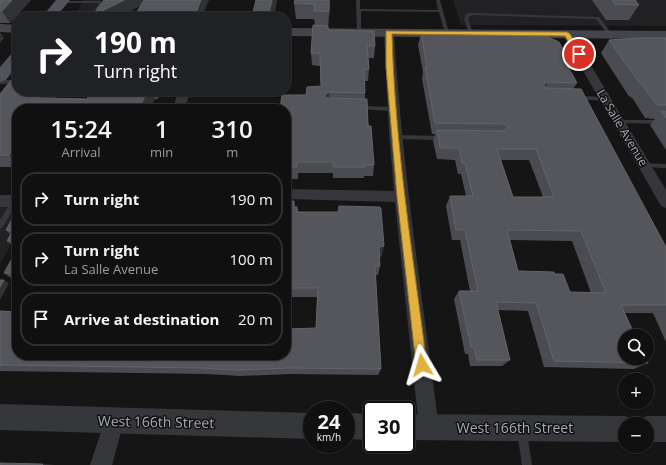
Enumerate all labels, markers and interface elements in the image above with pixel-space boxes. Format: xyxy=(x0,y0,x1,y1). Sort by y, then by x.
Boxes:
text: 190 m xyxy=(94,23,177,61)
icon: right xyxy=(28,28,80,80)
pin xyxy=(562,37,596,71)
icon: arrive xyxy=(568,43,590,65)
text: Turn right xyxy=(94,59,177,83)
street label: La Salle Avenue xyxy=(593,86,652,170)
text: 15:24 xyxy=(50,112,112,145)
text: 1 xyxy=(155,112,169,145)
text: 310 xyxy=(212,112,253,145)
text: Arrival xyxy=(61,143,101,161)
text: min xyxy=(150,143,173,161)
text: m xyxy=(226,143,238,161)
icon: right xyxy=(30,188,52,210)
text: Turn right xyxy=(64,189,139,209)
text: 190 m xyxy=(229,189,273,209)
text: Turn right xyxy=(64,240,139,260)
icon: right xyxy=(30,248,52,270)
text: 100 m xyxy=(229,249,273,269)
text: La Salle Avenue xyxy=(64,260,158,278)
icon: arrive xyxy=(30,308,52,330)
text: Arrive at destination xyxy=(64,309,219,329)
text: 20 m xyxy=(238,309,273,329)
map controls xyxy=(618,329,654,453)
button: search xyxy=(618,329,654,365)
position arrow xyxy=(401,344,443,386)
button: + xyxy=(618,373,654,409)
speed limit sign: 30 xyxy=(363,401,415,453)
text: 24 xyxy=(318,408,340,435)
street label: West 166th Street xyxy=(98,411,214,432)
button: − xyxy=(618,417,654,453)
street label: West 166th Street xyxy=(457,418,573,437)
text: km/h xyxy=(317,430,341,444)

